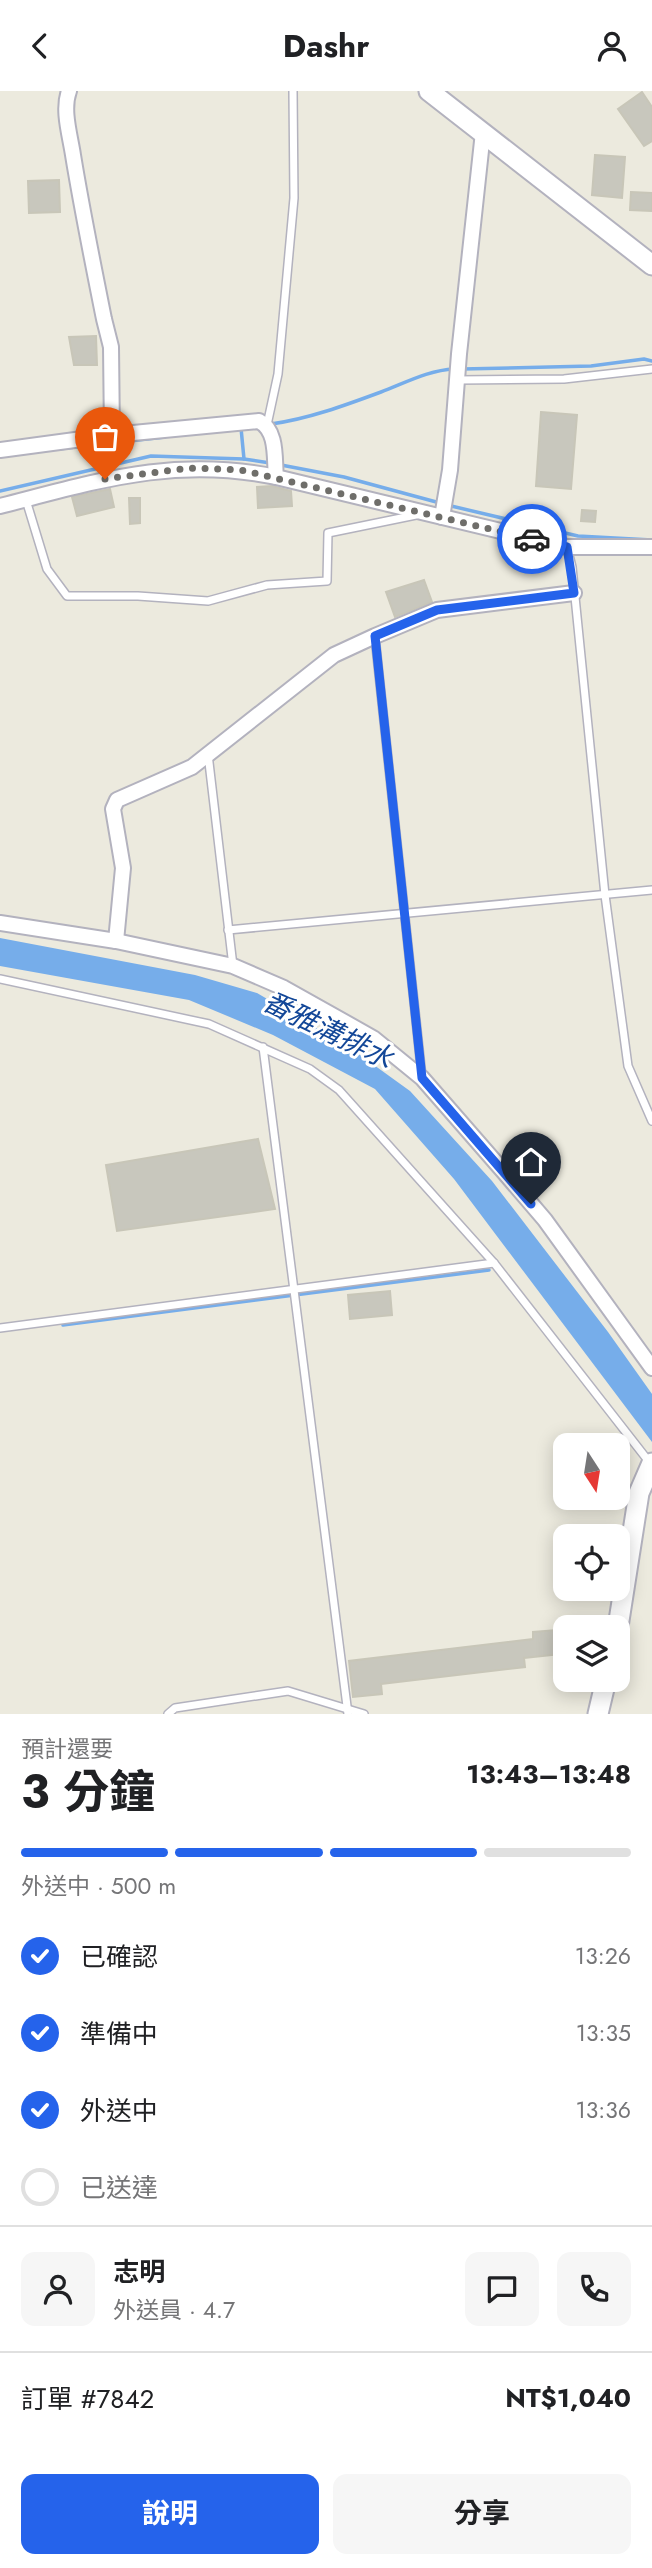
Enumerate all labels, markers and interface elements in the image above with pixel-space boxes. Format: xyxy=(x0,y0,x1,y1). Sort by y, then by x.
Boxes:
text: Dashr xyxy=(283,23,369,69)
icon: back xyxy=(21,27,59,65)
icon: person xyxy=(593,27,631,65)
pin xyxy=(75,407,135,479)
icon: bag xyxy=(86,418,124,456)
courier xyxy=(497,504,567,574)
icon: car xyxy=(513,520,551,558)
water label: 番雅溝排水 xyxy=(256,981,402,1080)
pin xyxy=(501,1132,561,1204)
icon: home xyxy=(512,1143,550,1181)
north arrow xyxy=(553,1433,630,1510)
map controls xyxy=(553,1433,630,1692)
button: locate xyxy=(553,1524,630,1601)
button: layers xyxy=(553,1615,630,1692)
text: 預計還要 xyxy=(21,1732,113,1766)
text: 13:43–13:48 xyxy=(466,1755,631,1793)
text: 3 分鐘 xyxy=(21,1759,155,1825)
text: 外送中 · 500 m xyxy=(21,1869,176,1903)
icon: check xyxy=(21,1937,59,1975)
text: 已確認 xyxy=(80,1938,158,1976)
text: 13:26 xyxy=(575,1939,631,1973)
icon: check xyxy=(21,2014,59,2052)
text: 準備中 xyxy=(80,2015,158,2053)
text: 13:35 xyxy=(576,2016,631,2050)
icon: check xyxy=(21,2091,59,2129)
text: 外送中 xyxy=(80,2092,158,2130)
text: 13:36 xyxy=(575,2093,631,2127)
text: 已送達 xyxy=(80,2169,158,2207)
button: person xyxy=(21,2252,95,2326)
button: chat xyxy=(465,2252,539,2326)
button: phone xyxy=(557,2252,631,2326)
text: 志明 xyxy=(113,2253,165,2291)
text: 外送員 · 4.7 xyxy=(113,2293,235,2327)
text: NT$1,040 xyxy=(505,2379,631,2417)
text: 訂單 #7842 xyxy=(21,2380,154,2418)
button: 說明 xyxy=(21,2474,319,2554)
button: 分享 xyxy=(333,2474,631,2554)

